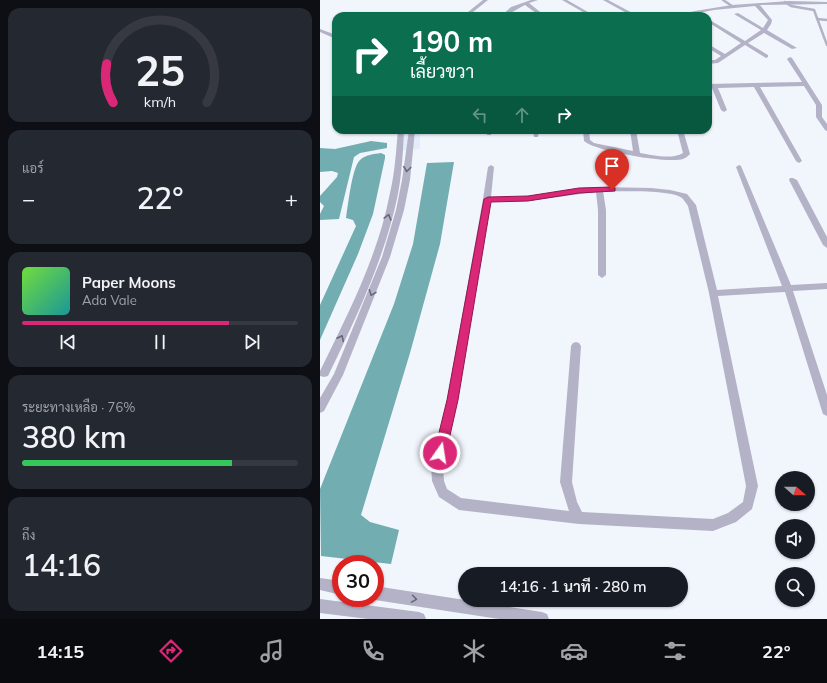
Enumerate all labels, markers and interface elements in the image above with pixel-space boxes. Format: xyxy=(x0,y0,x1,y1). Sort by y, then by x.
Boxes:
text: 190 m xyxy=(410,24,493,59)
icon: right xyxy=(344,28,396,80)
text: 25 xyxy=(135,44,185,96)
text: เลี้ยวขวา xyxy=(410,60,474,83)
text: km/h xyxy=(144,93,176,111)
icon: left xyxy=(469,104,491,126)
icon: ahead xyxy=(511,104,533,126)
icon: right xyxy=(553,104,575,126)
pin xyxy=(595,149,629,190)
icon: arrive xyxy=(601,155,623,177)
text: แอร์ xyxy=(22,160,43,176)
one-way arrow xyxy=(403,166,412,172)
text: 22° xyxy=(136,179,184,217)
text: − xyxy=(22,185,35,213)
text: + xyxy=(285,185,298,213)
one-way arrow xyxy=(383,214,391,220)
text: Paper Moons xyxy=(82,273,176,292)
one-way arrow xyxy=(368,290,376,297)
text: Ada Vale xyxy=(82,292,137,308)
icon: previous xyxy=(57,331,79,353)
icon: pause xyxy=(149,331,171,353)
icon: next xyxy=(241,331,263,353)
one-way arrow xyxy=(336,335,344,343)
text: ระยะทางเหลือ · 76% xyxy=(22,399,135,415)
text: 380 km xyxy=(22,418,127,456)
position arrow xyxy=(419,432,461,474)
north arrow xyxy=(775,471,815,511)
map controls xyxy=(775,471,815,607)
button: sound xyxy=(775,519,815,559)
text: ถึง xyxy=(22,527,35,543)
text: 14:16 xyxy=(22,546,101,584)
speed limit sign: 30 xyxy=(332,555,384,607)
button: search xyxy=(775,567,815,607)
text: 14:16 · 1 นาที · 280 m xyxy=(499,577,647,596)
one-way arrow xyxy=(410,594,417,603)
icon: directions xyxy=(157,637,185,665)
icon: music xyxy=(258,637,286,665)
icon: phone xyxy=(359,637,387,665)
icon: climate xyxy=(460,637,488,665)
icon: car xyxy=(560,637,588,665)
icon: filters xyxy=(661,637,689,665)
text: 14:15 xyxy=(36,640,84,663)
text: 22° xyxy=(762,640,791,663)

